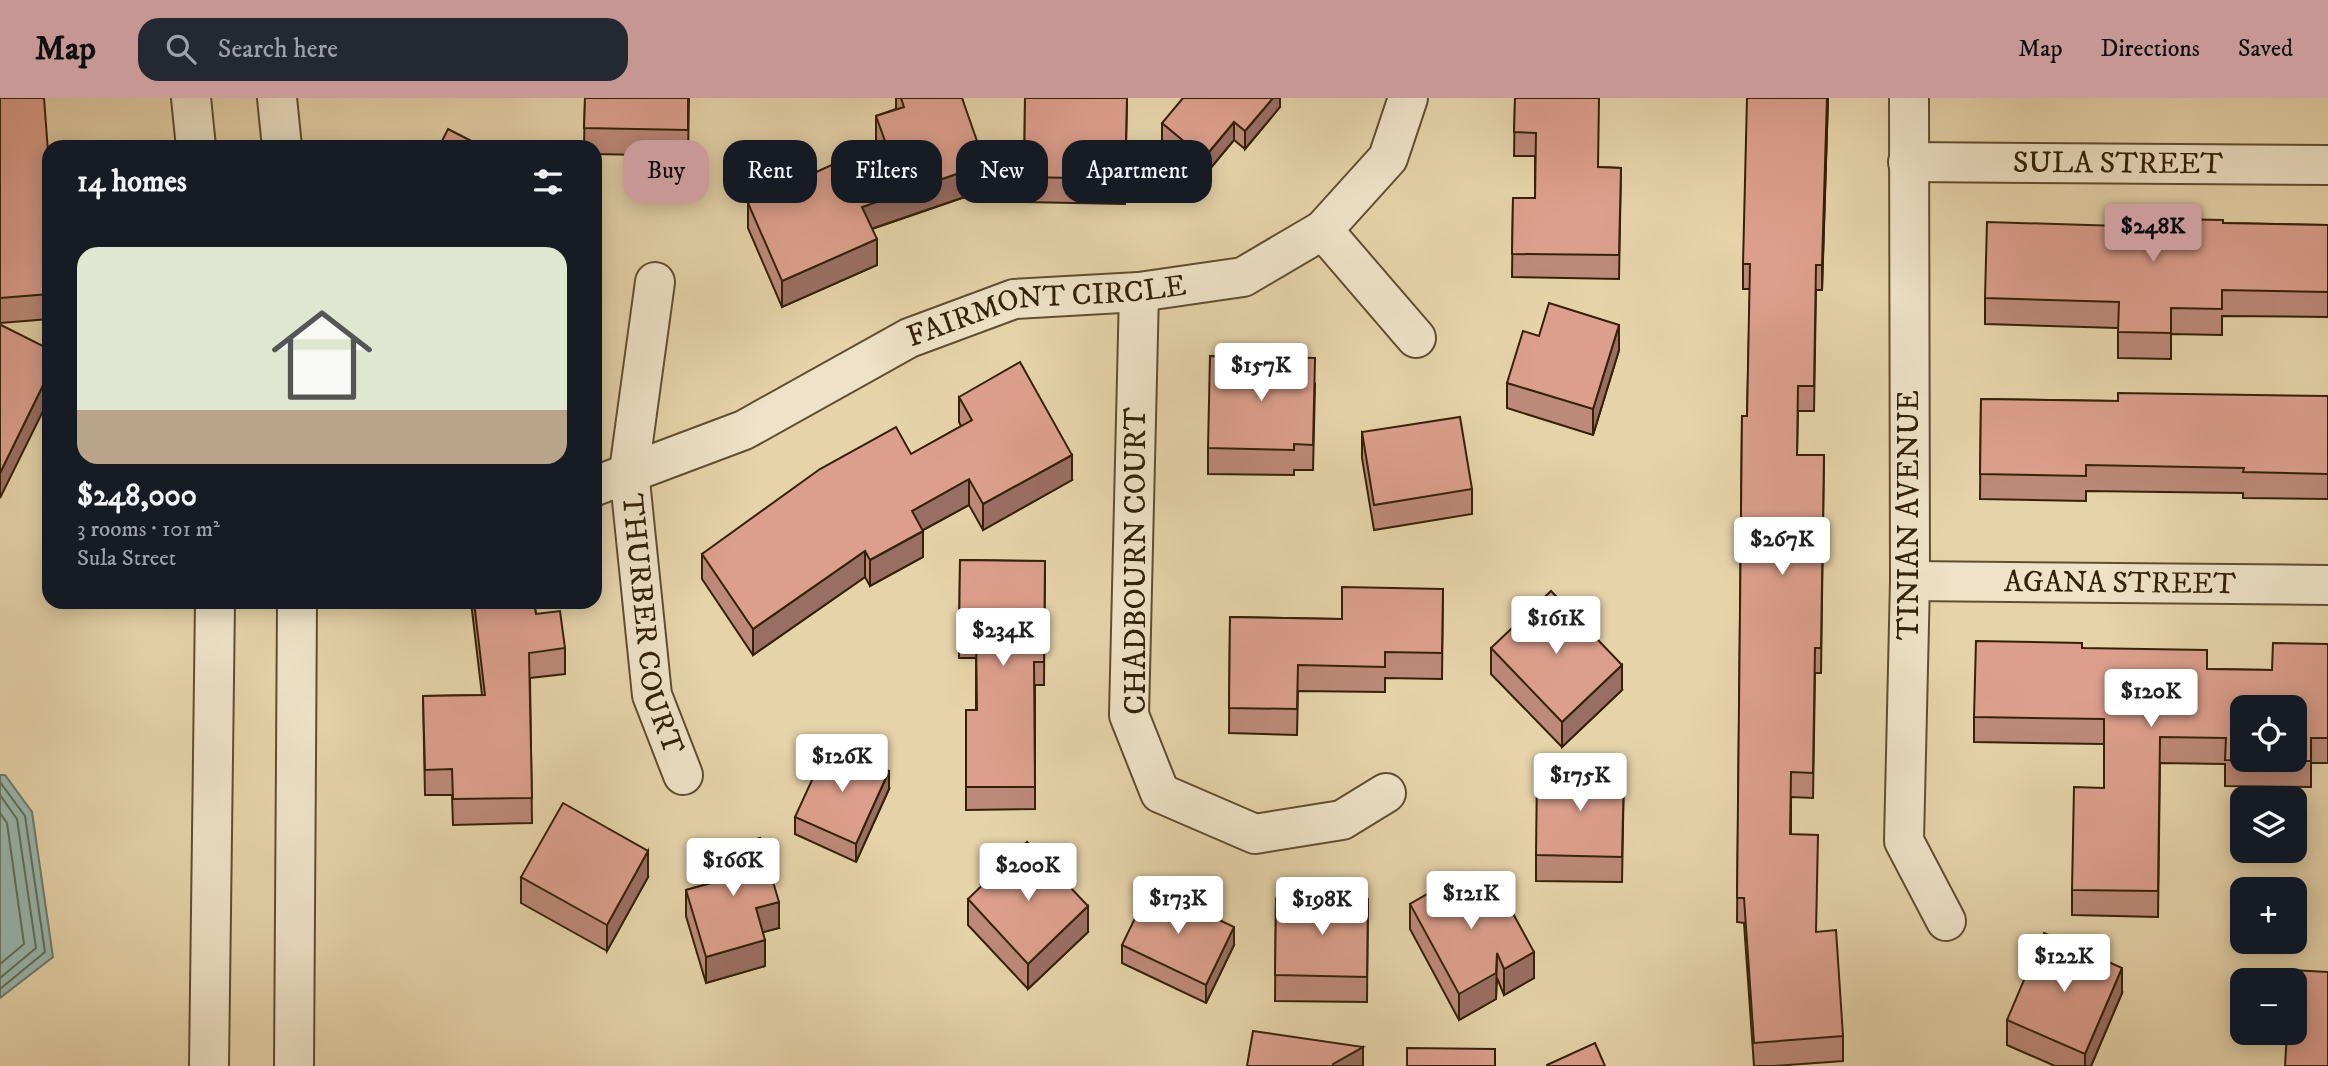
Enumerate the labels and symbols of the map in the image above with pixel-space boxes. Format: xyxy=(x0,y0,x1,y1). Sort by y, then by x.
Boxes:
street label: SULA STREET xyxy=(2013,144,2224,183)
pin: $248K xyxy=(2104,204,2202,264)
street label: FAIRMONT CIRCLE xyxy=(902,267,1189,356)
pin: $157K xyxy=(1212,344,1310,403)
street label: TINIAN AVENUE xyxy=(1891,390,1928,640)
street label: CHADBOURN COURT xyxy=(1118,407,1155,715)
street label: THURBER COURT xyxy=(613,492,692,760)
pin: $267K xyxy=(1733,518,1831,577)
street label: AGANA STREET xyxy=(2004,563,2236,603)
pin: $161K xyxy=(1507,596,1605,656)
pin: $234K xyxy=(954,608,1052,668)
pin: $120K xyxy=(2102,670,2200,729)
pin: $126K xyxy=(793,734,891,794)
pin: $175K xyxy=(1531,754,1629,813)
pin: $166K xyxy=(684,838,782,898)
pin: $200K xyxy=(979,844,1077,903)
pin: $121K xyxy=(1422,872,1520,931)
pin: $173K xyxy=(1129,876,1227,936)
pin: $198K xyxy=(1273,878,1371,937)
pin: $122K xyxy=(2015,934,2113,994)

